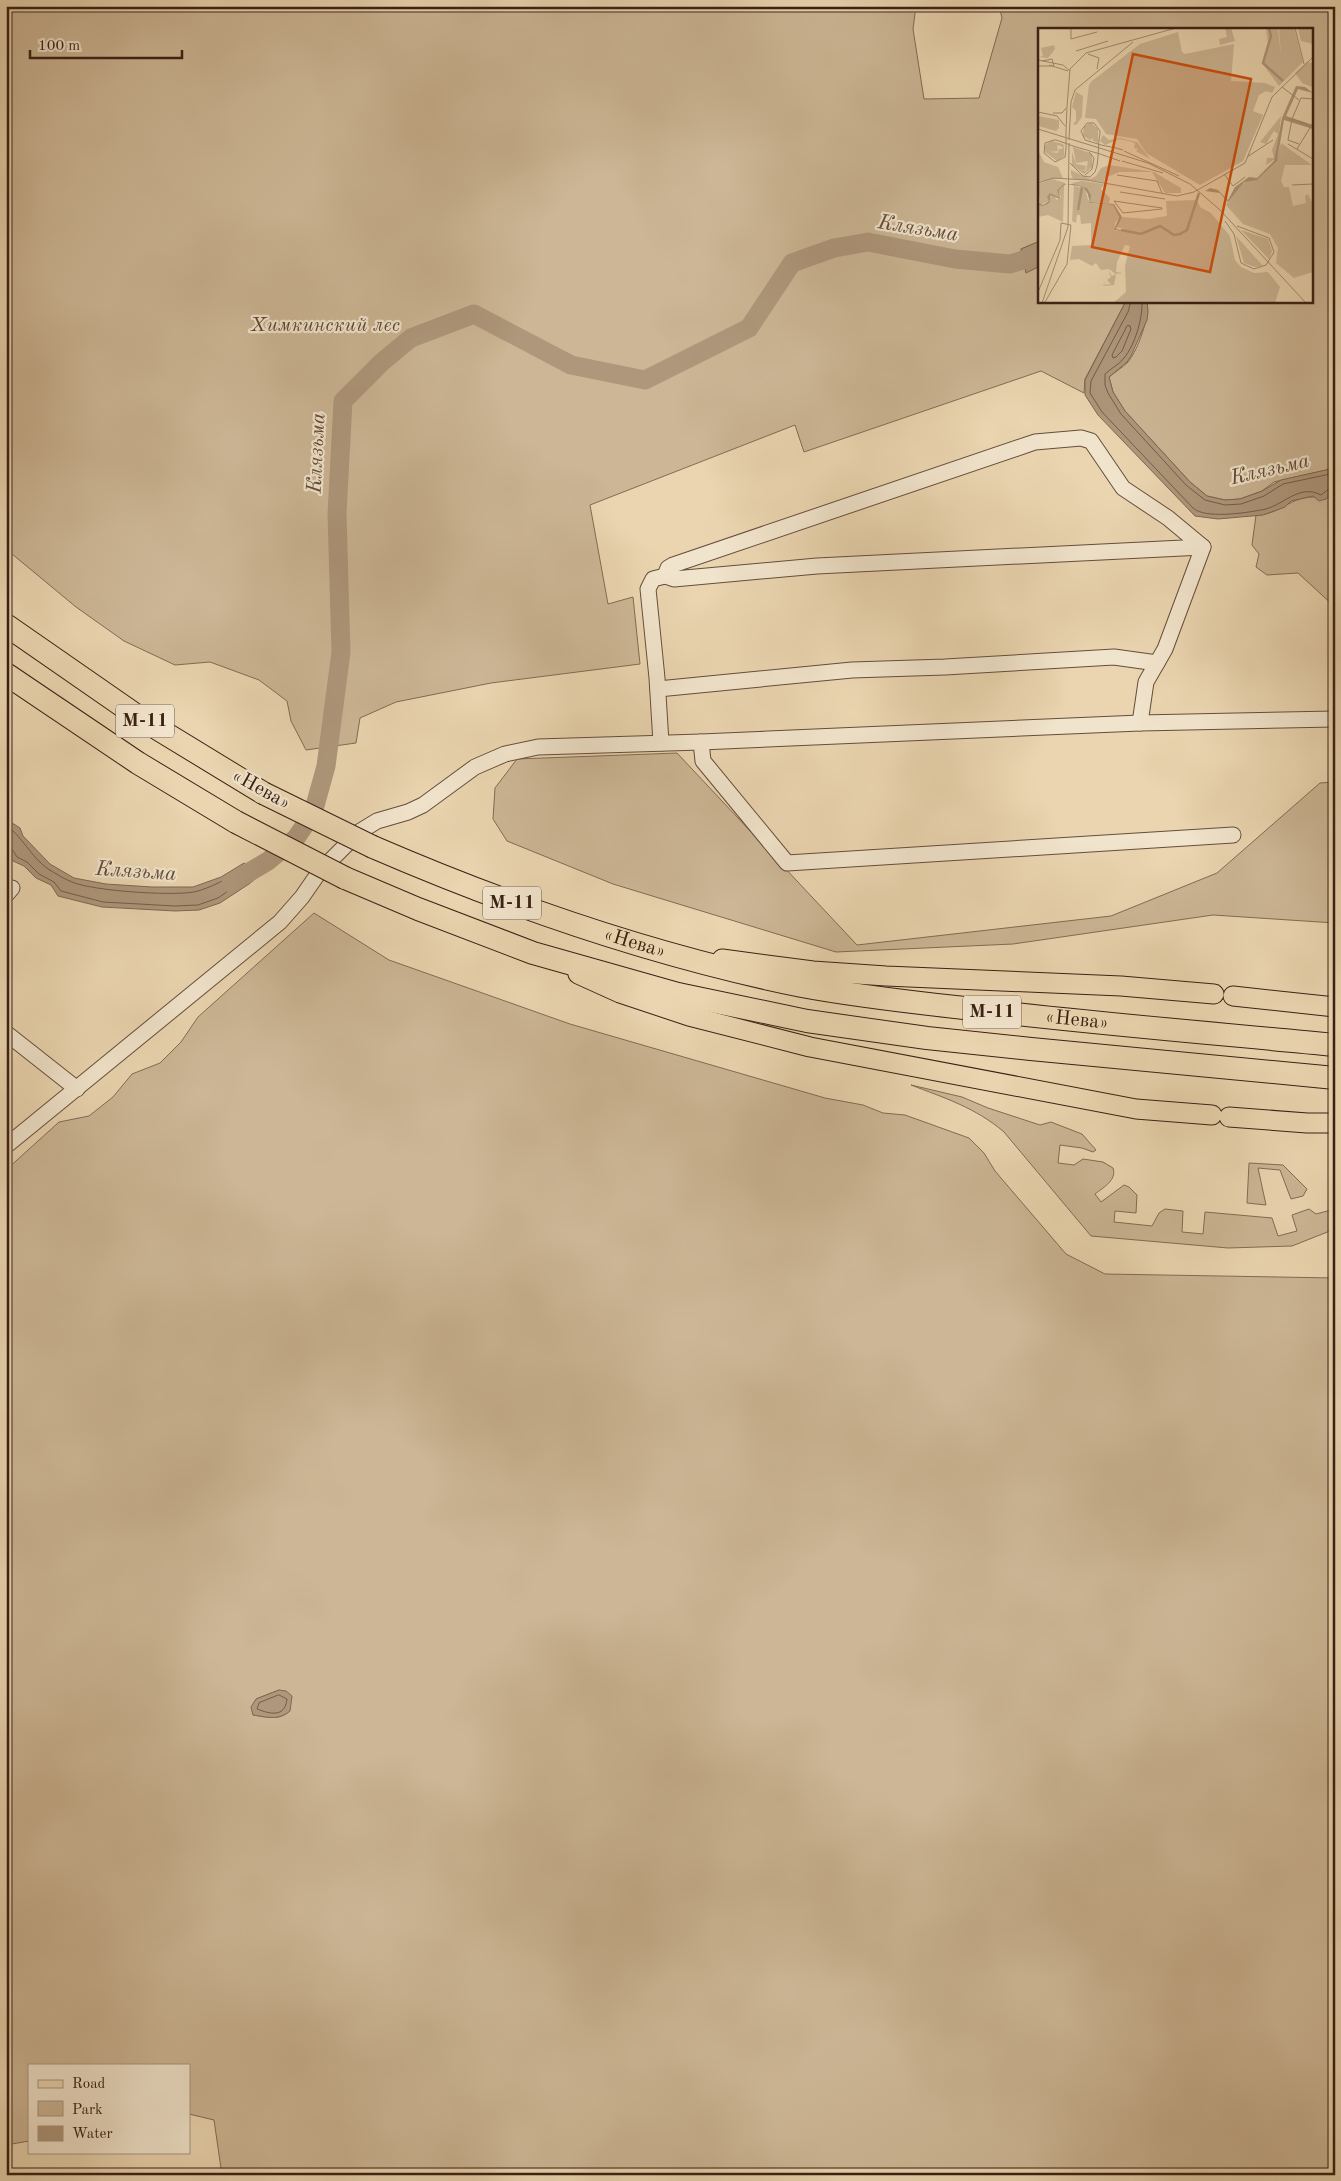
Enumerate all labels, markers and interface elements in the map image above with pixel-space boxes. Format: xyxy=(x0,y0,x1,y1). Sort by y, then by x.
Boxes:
scale bar xyxy=(30,28,182,60)
inset map xyxy=(1038,28,1314,302)
text: 100 m xyxy=(38,39,80,54)
water label: Клязьма xyxy=(876,212,959,246)
park label: Химкинский лес xyxy=(250,316,400,336)
water label: Клязьма xyxy=(304,412,330,495)
water label: Клязьма xyxy=(1227,451,1312,490)
road number: М-11 xyxy=(116,704,174,738)
street label: «Нева» xyxy=(228,766,294,814)
water label: Клязьма xyxy=(94,859,177,885)
road number: М-11 xyxy=(483,886,541,920)
street label: «Нева» xyxy=(601,925,668,962)
road number: М-11 xyxy=(963,996,1021,1028)
street label: «Нева» xyxy=(1044,1007,1110,1034)
legend xyxy=(28,2064,190,2154)
text: Road xyxy=(72,2077,106,2092)
text: Park xyxy=(72,2103,103,2118)
text: Water xyxy=(72,2127,113,2142)

